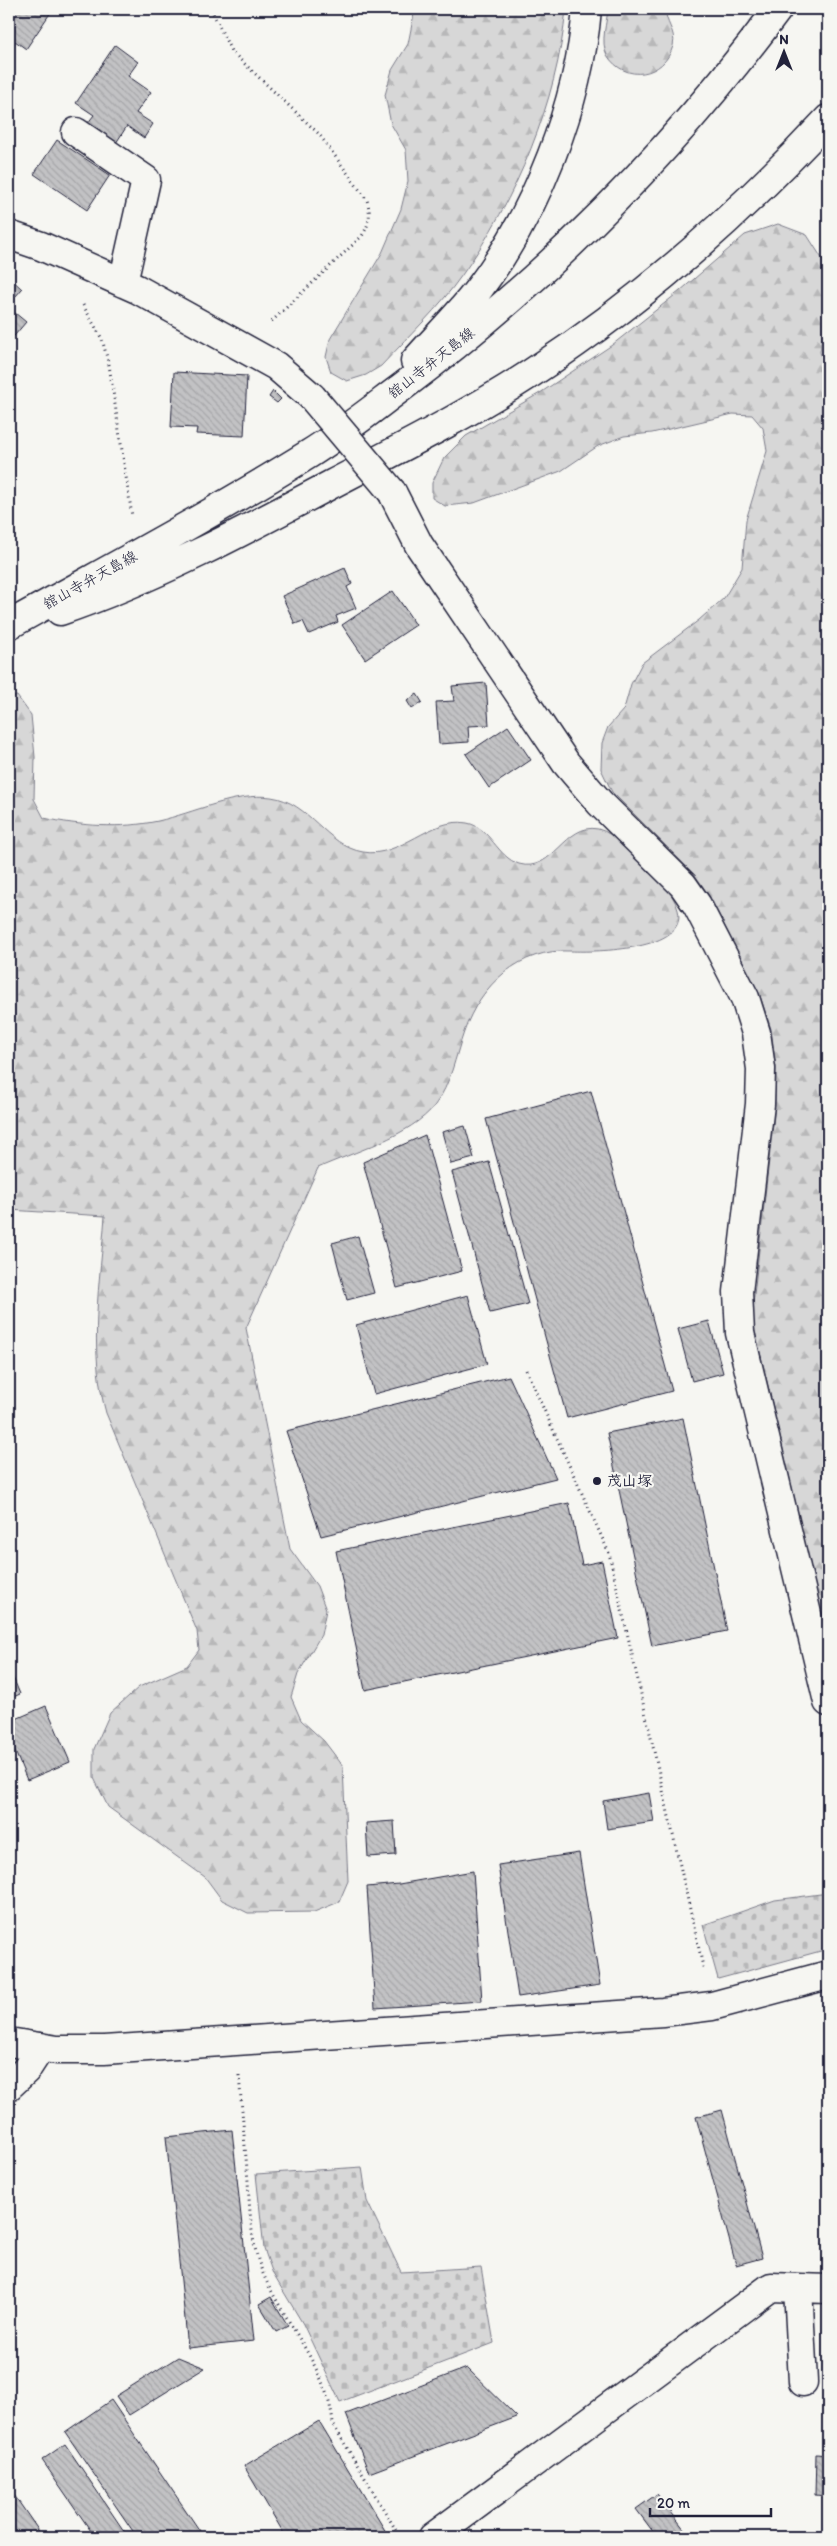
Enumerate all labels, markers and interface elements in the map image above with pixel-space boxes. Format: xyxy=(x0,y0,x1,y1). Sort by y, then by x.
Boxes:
north arrow xyxy=(760,28,810,78)
text: N xyxy=(779,31,789,48)
street label: 舘山寺弁天島線 xyxy=(384,324,478,402)
street label: 舘山寺弁天島線 xyxy=(40,547,140,613)
place label: 茂山塚 xyxy=(607,1472,652,1490)
marker: 茂山塚 xyxy=(591,1475,603,1487)
scale bar xyxy=(650,2486,771,2518)
text: 20 m xyxy=(657,2494,691,2512)

